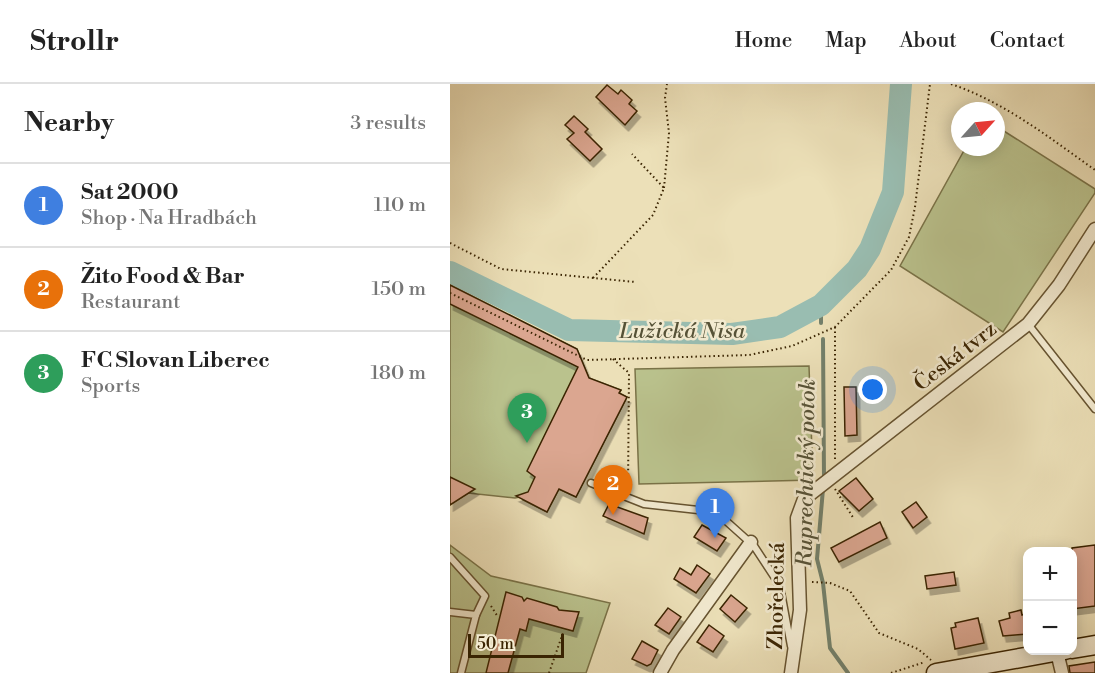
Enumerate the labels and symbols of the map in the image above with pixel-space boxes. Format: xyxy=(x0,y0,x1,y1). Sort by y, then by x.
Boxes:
north arrow xyxy=(951,102,1005,156)
street label: Česká tvrz xyxy=(907,314,1002,397)
water label: Lužická Nisa xyxy=(618,318,746,345)
your location xyxy=(858,375,887,404)
water label: Ruprechtický potok xyxy=(791,379,822,568)
pin: 3 xyxy=(508,394,547,443)
pin: 2 xyxy=(594,466,632,515)
pin: 1 xyxy=(696,488,734,538)
street label: Zhořelecká xyxy=(763,542,791,650)
scale bar xyxy=(468,631,564,658)

